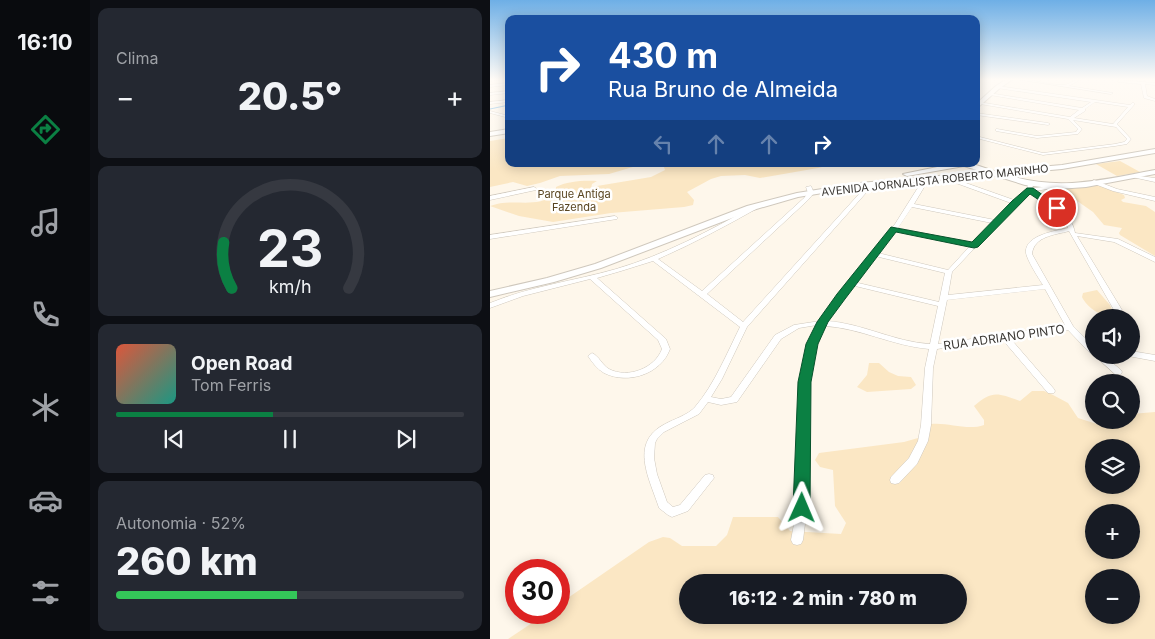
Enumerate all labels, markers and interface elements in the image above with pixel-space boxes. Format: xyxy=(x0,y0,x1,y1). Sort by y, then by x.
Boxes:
text: 16:10 xyxy=(17,29,73,55)
text: 430 m xyxy=(608,34,718,76)
icon: right xyxy=(525,35,590,100)
text: Clima xyxy=(116,48,158,68)
text: 20.5° xyxy=(238,73,342,119)
text: Rua Bruno de Almeida xyxy=(608,76,838,102)
text: − xyxy=(116,80,135,114)
text: + xyxy=(445,80,464,114)
icon: directions xyxy=(28,112,63,147)
icon: left xyxy=(649,130,677,158)
icon: ahead xyxy=(702,130,730,158)
icon: ahead xyxy=(755,130,783,158)
icon: right xyxy=(808,130,836,158)
street label: AVENIDA JORNALISTA ROBERTO MARINHO xyxy=(821,161,1049,199)
park label: Parque Antiga Fazenda xyxy=(537,187,611,214)
pin xyxy=(1036,187,1078,229)
icon: arrive xyxy=(1043,194,1071,222)
icon: music xyxy=(28,205,63,240)
text: 23 xyxy=(257,217,323,280)
text: km/h xyxy=(269,276,311,297)
icon: phone xyxy=(28,297,63,332)
map controls xyxy=(1085,309,1140,624)
button: sound xyxy=(1085,309,1140,364)
street label: RUA ADRIANO PINTO xyxy=(942,321,1066,353)
text: Open Road xyxy=(191,352,292,375)
button: search xyxy=(1085,374,1140,429)
text: Tom Ferris xyxy=(191,375,271,395)
icon: climate xyxy=(28,390,63,425)
icon: previous xyxy=(160,425,188,453)
icon: pause xyxy=(276,425,304,453)
icon: next xyxy=(392,425,420,453)
button: layers xyxy=(1085,439,1140,494)
position arrow xyxy=(775,481,827,533)
icon: car xyxy=(28,483,63,518)
button: + xyxy=(1085,504,1140,559)
text: Autonomia · 52% xyxy=(116,513,246,533)
text: 260 km xyxy=(116,538,258,584)
speed limit sign: 30 xyxy=(505,559,570,624)
button: − xyxy=(1085,569,1140,624)
icon: filters xyxy=(28,575,63,610)
text: 16:12 · 2 min · 780 m xyxy=(729,587,917,610)

